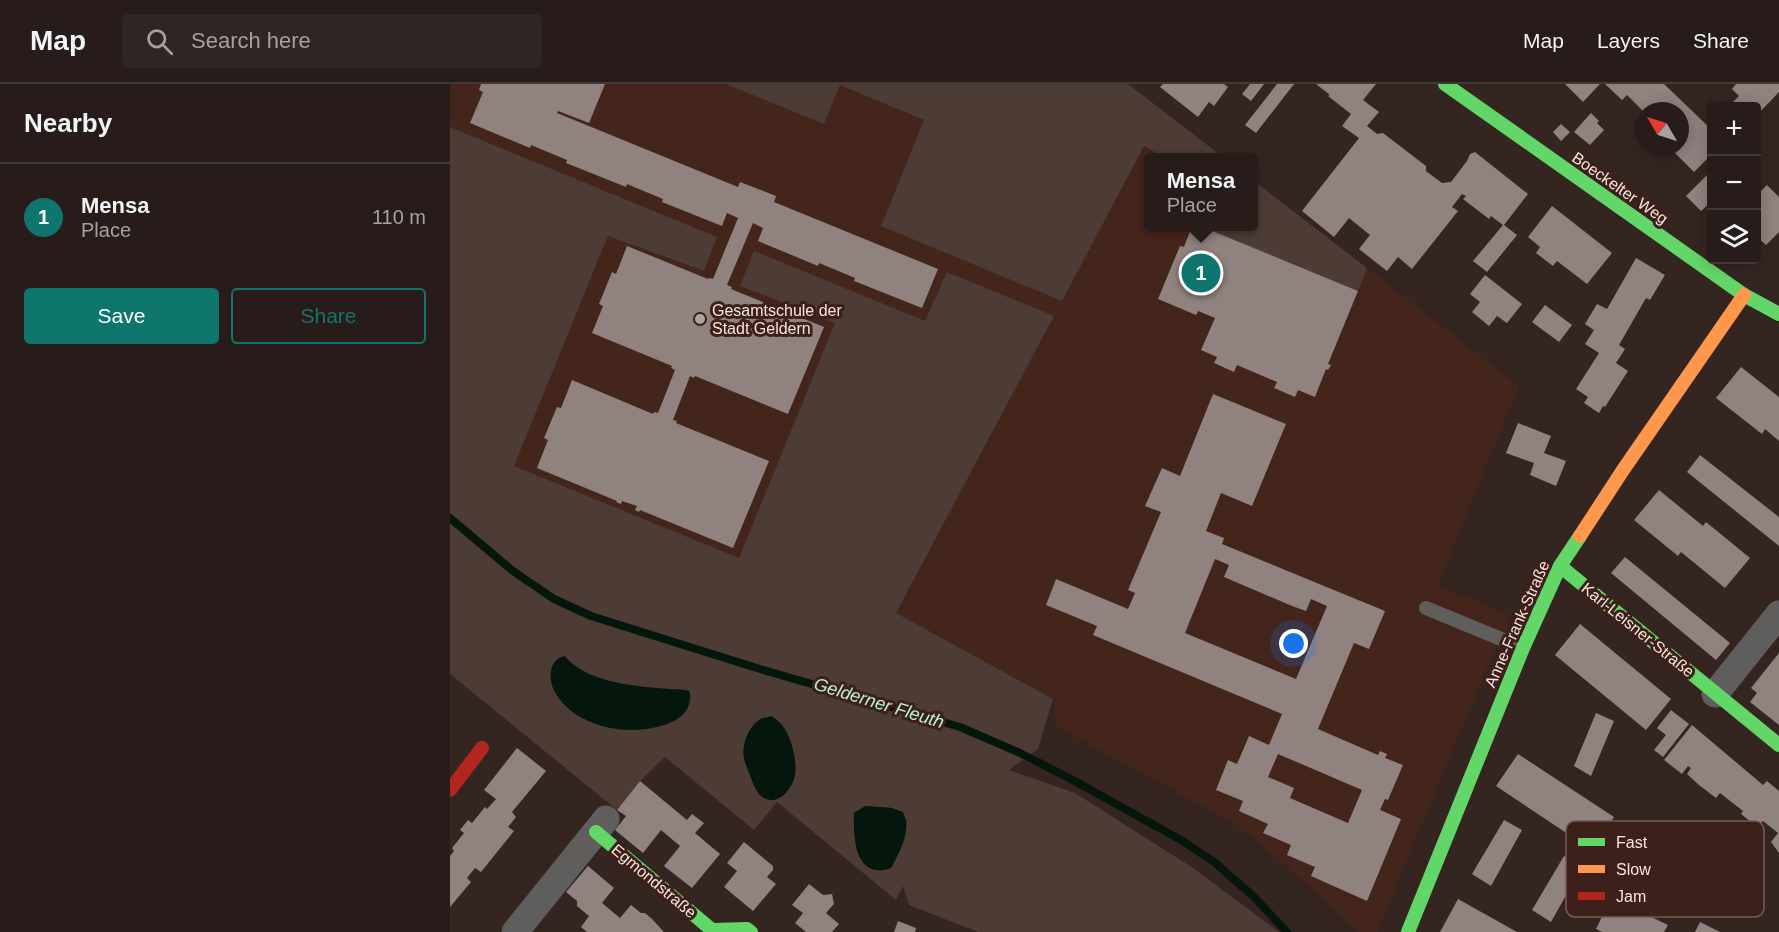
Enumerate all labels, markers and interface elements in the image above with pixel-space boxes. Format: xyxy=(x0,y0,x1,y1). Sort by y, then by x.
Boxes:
search box xyxy=(122,14,542,68)
text: Map xyxy=(30,25,86,56)
icon: search xyxy=(143,25,176,58)
text: Search here xyxy=(191,28,311,53)
text: Map xyxy=(1523,29,1564,52)
text: Layers xyxy=(1597,29,1660,52)
text: Share xyxy=(1693,29,1749,52)
north arrow xyxy=(1635,102,1689,156)
map controls xyxy=(1707,102,1761,264)
button: + xyxy=(1707,102,1761,156)
text: Nearby xyxy=(24,108,112,138)
street label: Boeckelter Weg xyxy=(1569,149,1671,227)
popup xyxy=(1144,153,1258,231)
button: − xyxy=(1707,156,1761,210)
text: Mensa xyxy=(1167,168,1235,193)
text: Mensa xyxy=(81,193,149,218)
text: Place xyxy=(1167,194,1217,216)
text: 1 xyxy=(38,206,49,228)
text: 110 m xyxy=(372,206,426,228)
button: layers xyxy=(1707,210,1761,264)
text: Place xyxy=(81,219,131,241)
pin: 1 xyxy=(1182,250,1221,296)
button: Save xyxy=(24,288,219,344)
button: Share xyxy=(231,288,426,344)
place label: Gesamtschule der Stadt Geldern xyxy=(712,302,843,337)
marker: Gesamtschule der Stadt Geldern xyxy=(693,312,707,326)
street label: Anne-Frank-Straße xyxy=(1481,558,1553,690)
street label: Karl-Leisner-Straße xyxy=(1578,579,1698,681)
your location xyxy=(1279,629,1308,658)
water label: Gelderner Fleuth xyxy=(811,674,947,732)
legend xyxy=(1566,821,1764,917)
text: Fast xyxy=(1616,834,1648,851)
street label: Egmondstraße xyxy=(608,841,700,921)
text: Slow xyxy=(1616,861,1651,878)
text: Jam xyxy=(1616,888,1646,905)

